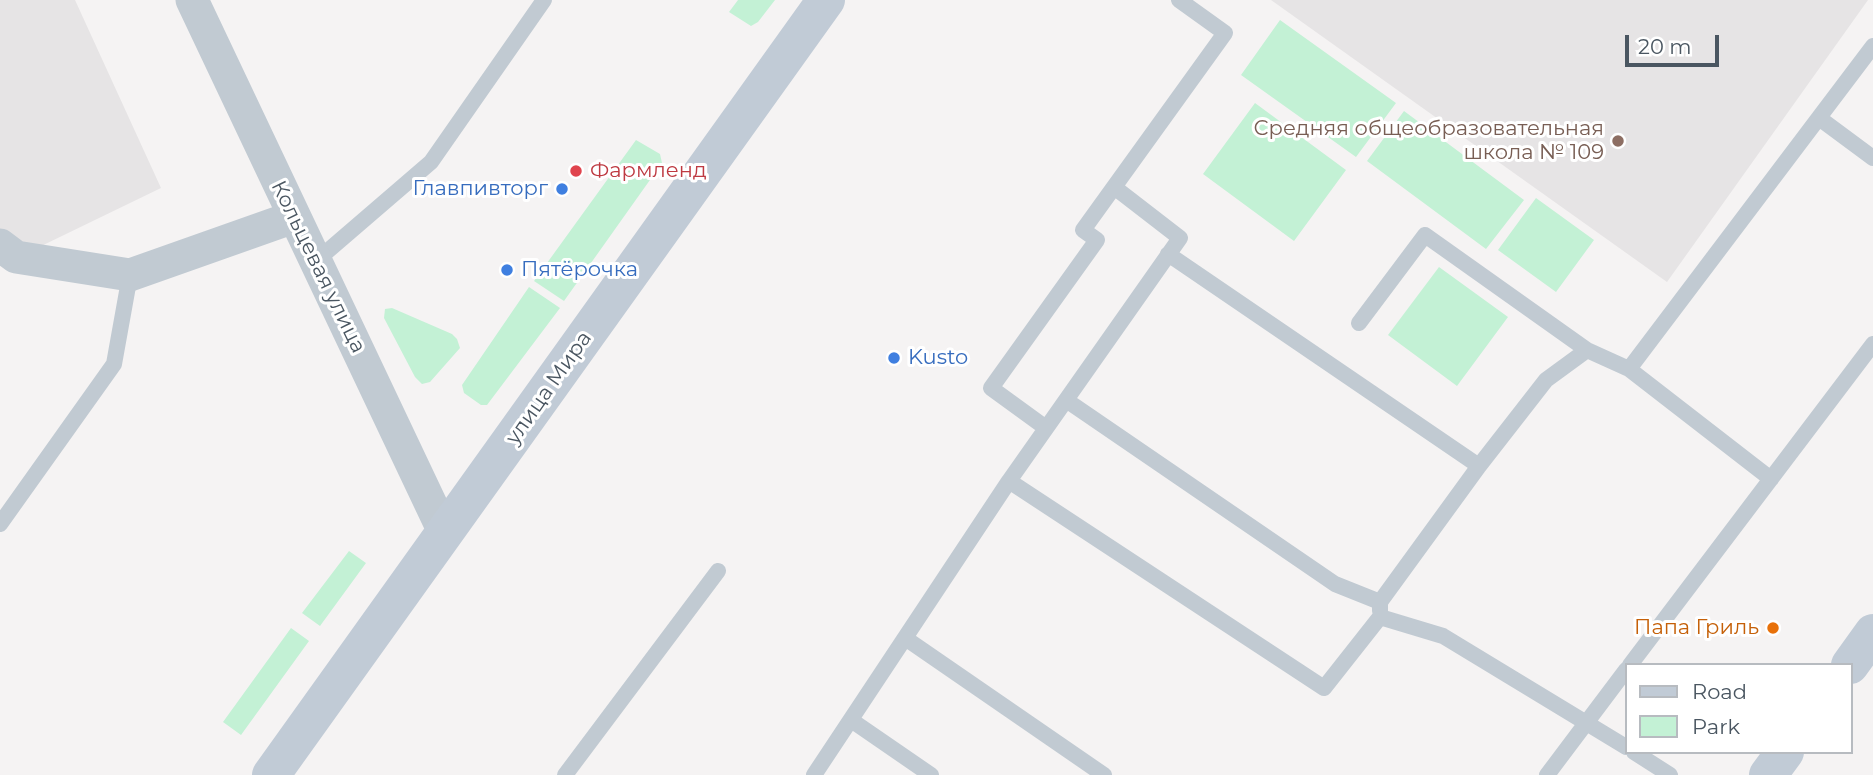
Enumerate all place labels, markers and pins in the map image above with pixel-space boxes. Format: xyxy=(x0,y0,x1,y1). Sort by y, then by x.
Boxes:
place label: Средняя общеобразовательная школа № 109 xyxy=(1254,116,1604,166)
marker: Средняя общеобразовательная школа № 109 xyxy=(1610,133,1626,149)
place label: Фармленд xyxy=(590,158,707,184)
marker: Фармленд xyxy=(568,163,584,179)
place label: Главпивторг xyxy=(412,176,548,202)
marker: Главпивторг xyxy=(554,181,570,197)
place label: Пятёрочка xyxy=(521,257,638,283)
marker: Пятёрочка xyxy=(499,262,515,278)
place label: Kusto xyxy=(908,345,968,371)
marker: Kusto xyxy=(886,350,902,366)
place label: Папа Гриль xyxy=(1634,615,1759,641)
marker: Папа Гриль xyxy=(1765,620,1781,636)

